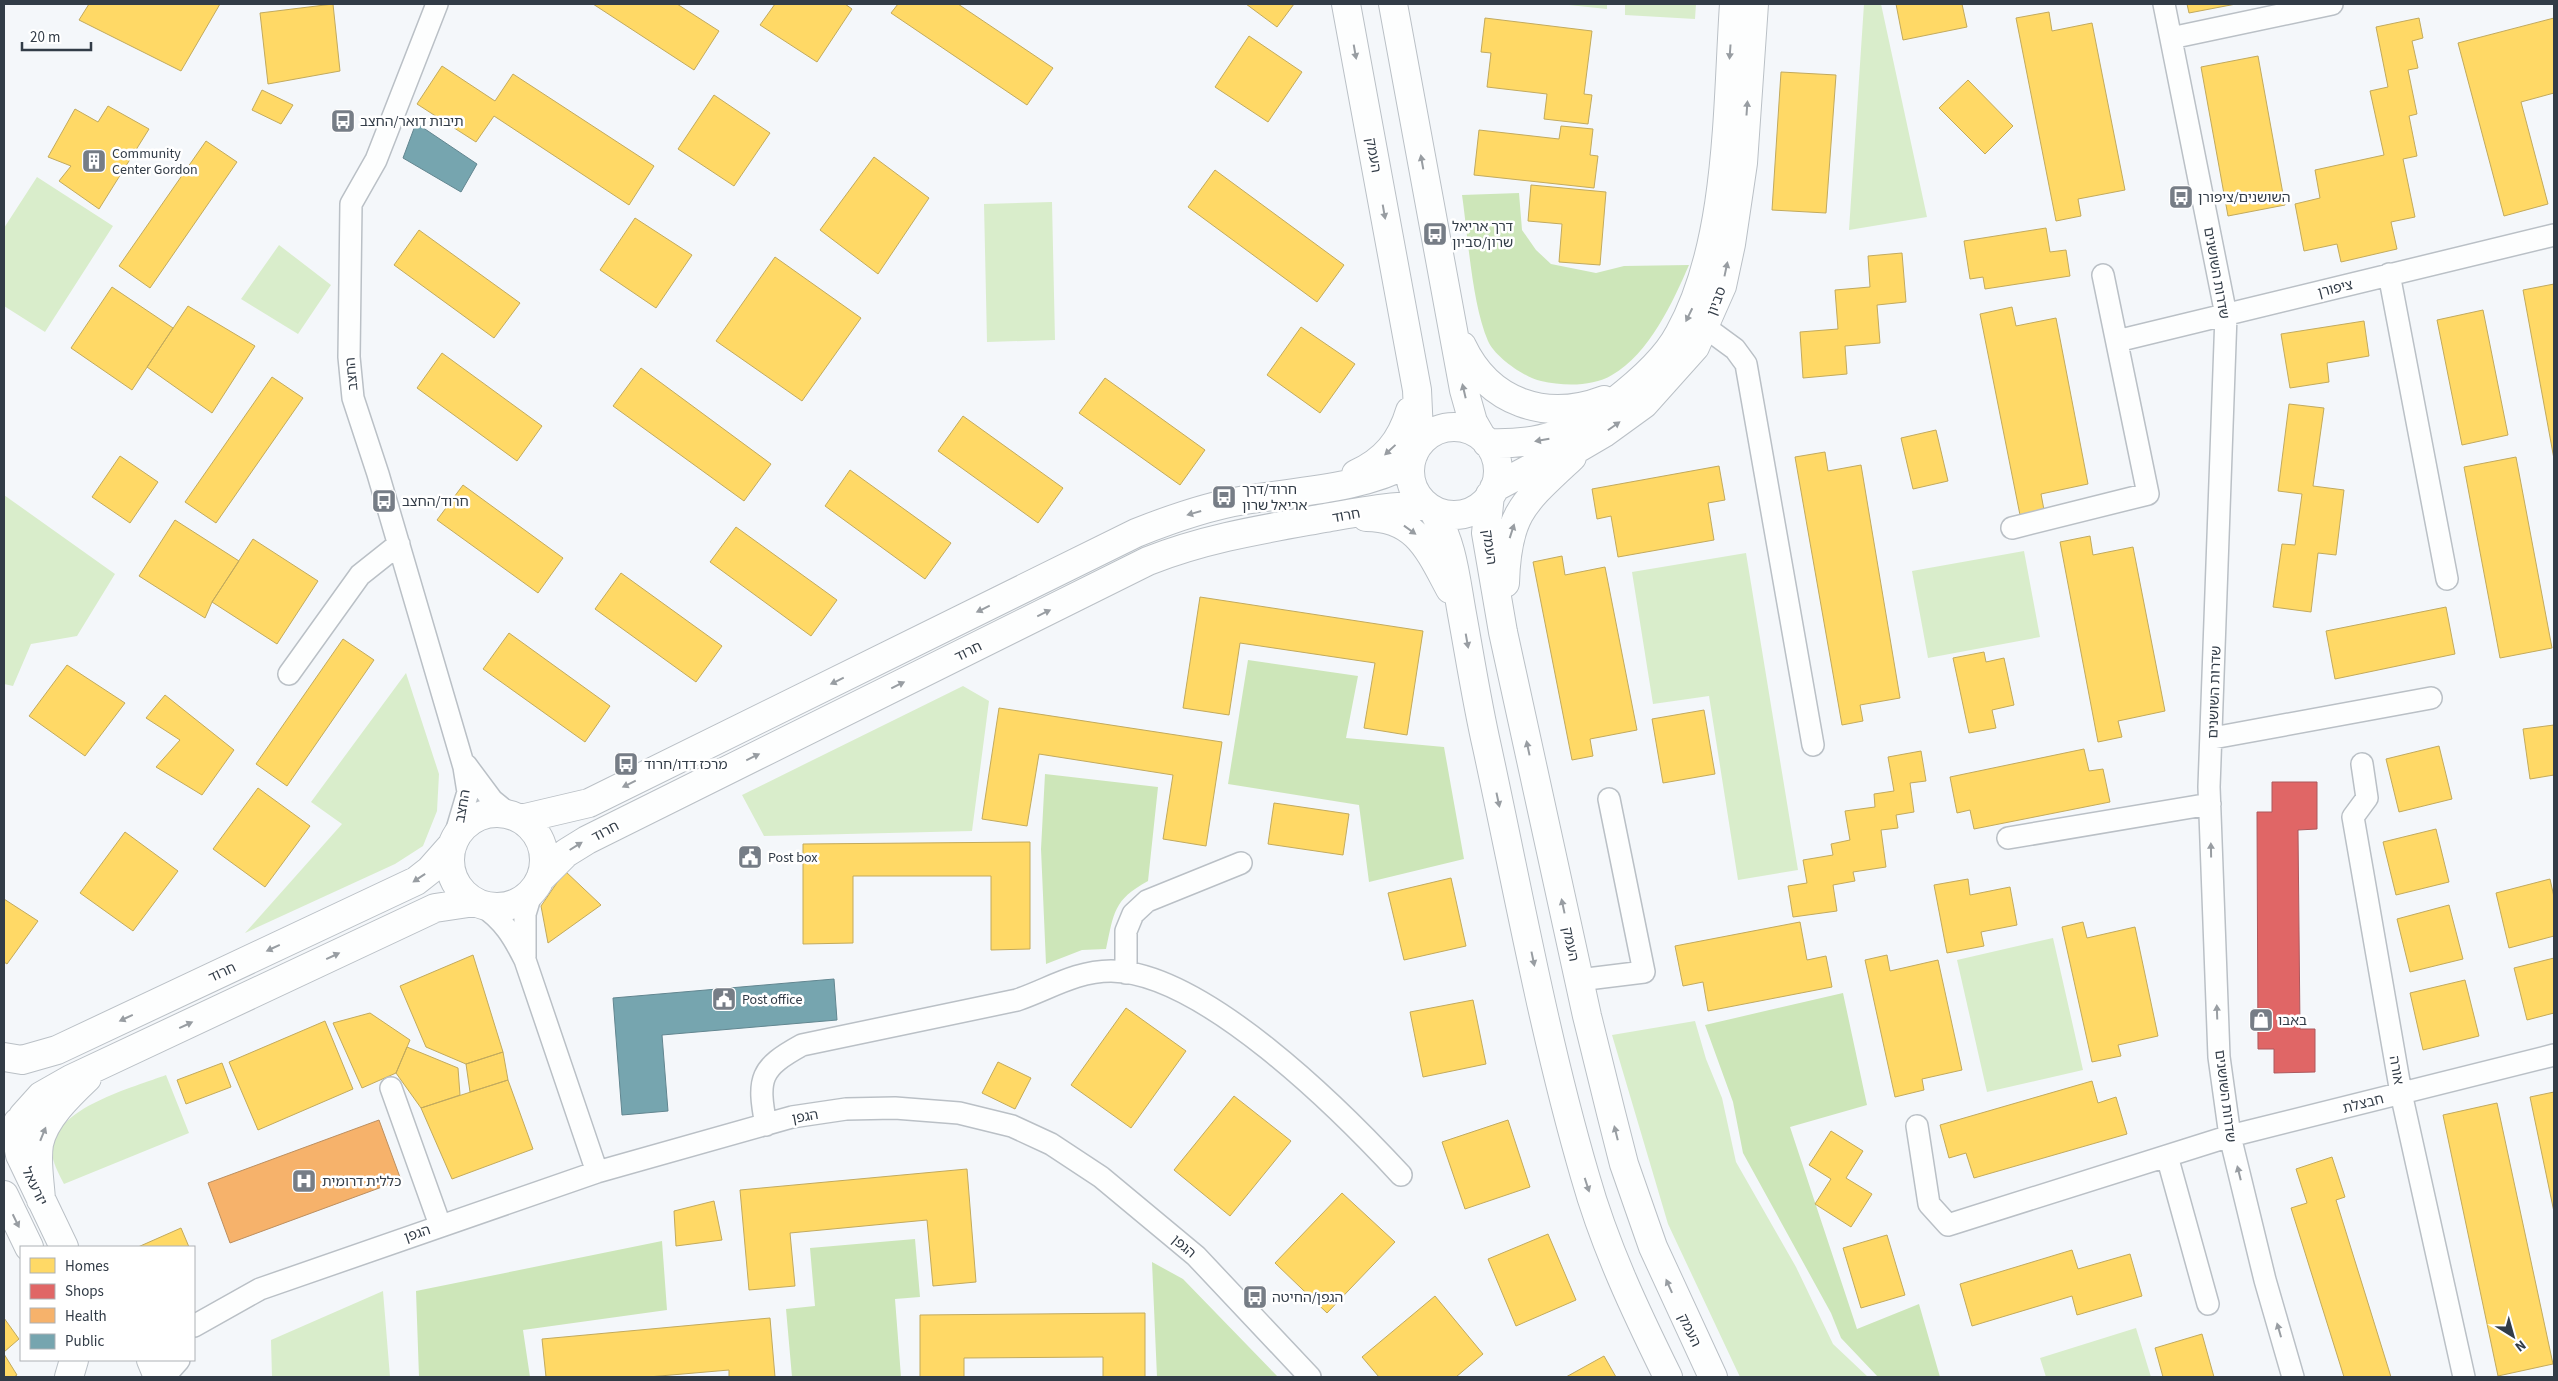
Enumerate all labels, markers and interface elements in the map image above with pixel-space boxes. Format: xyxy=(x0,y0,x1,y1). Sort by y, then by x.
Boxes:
scale bar xyxy=(22,20,91,52)
text: 20 m xyxy=(30,27,60,48)
one-way arrow xyxy=(1351,44,1359,60)
one-way arrow xyxy=(1726,45,1734,61)
one-way arrow xyxy=(1743,100,1751,116)
bus stop icon: תיבות דואר/החצב xyxy=(330,108,356,134)
place label: תיבות דואר/החצב xyxy=(360,112,464,132)
street label: העמק xyxy=(1360,136,1386,174)
place label: Community Center Gordon xyxy=(112,144,198,180)
building icon: Community Center Gordon xyxy=(81,148,107,174)
one-way arrow xyxy=(1417,154,1425,170)
bus stop icon: השושנים/ציפורן xyxy=(2168,184,2194,210)
place label: השושנים/ציפורן xyxy=(2198,188,2290,208)
one-way arrow xyxy=(1380,204,1388,219)
place label: דרך אריאל שרון/סביון xyxy=(1452,217,1513,253)
bus stop icon: דרך אריאל שרון/סביון xyxy=(1422,221,1448,247)
street label: שדרות השושנים xyxy=(2198,226,2234,321)
one-way arrow xyxy=(1722,261,1730,276)
street label: ציפורן xyxy=(2315,275,2355,303)
street label: סביון xyxy=(1702,284,1732,319)
one-way arrow xyxy=(1685,308,1693,322)
street label: החצב xyxy=(341,356,363,391)
one-way arrow xyxy=(1460,383,1468,398)
one-way arrow xyxy=(1608,421,1621,431)
one-way arrow xyxy=(1534,436,1550,444)
one-way arrow xyxy=(1384,444,1396,456)
place label: חרוד/דרך אריאל שרון xyxy=(1242,480,1308,516)
bus stop icon: חרוד/דרך אריאל שרון xyxy=(1211,484,1237,510)
bus stop icon: חרוד/החצב xyxy=(371,488,397,514)
place label: חרוד/החצב xyxy=(402,492,469,512)
street label: חרוד xyxy=(1330,504,1362,528)
one-way arrow xyxy=(1186,509,1201,517)
one-way arrow xyxy=(1508,523,1516,538)
one-way arrow xyxy=(1403,525,1417,535)
street label: העמק xyxy=(1477,528,1501,566)
one-way arrow xyxy=(976,605,990,613)
one-way arrow xyxy=(1037,609,1051,617)
one-way arrow xyxy=(1463,633,1471,649)
street label: חרוד xyxy=(951,637,986,667)
street label: שדרות השושנים xyxy=(2203,645,2227,739)
one-way arrow xyxy=(830,677,844,685)
one-way arrow xyxy=(891,681,905,689)
one-way arrow xyxy=(1524,739,1532,755)
bus stop icon: מרכז דדו/חרוד xyxy=(613,751,639,777)
one-way arrow xyxy=(745,753,760,761)
place label: מרכז דדו/חרוד xyxy=(644,755,728,775)
one-way arrow xyxy=(622,780,636,788)
street label: החצב xyxy=(450,788,476,824)
one-way arrow xyxy=(1494,792,1502,808)
street label: חרוד xyxy=(588,816,623,847)
one-way arrow xyxy=(570,842,583,851)
one-way arrow xyxy=(2207,842,2215,858)
public building icon: Post box xyxy=(737,844,763,870)
place label: Post box xyxy=(768,848,818,868)
one-way arrow xyxy=(413,873,426,883)
one-way arrow xyxy=(1559,899,1567,914)
street label: העמק xyxy=(1557,925,1583,963)
one-way arrow xyxy=(266,945,280,953)
one-way arrow xyxy=(1529,951,1537,966)
one-way arrow xyxy=(326,952,340,960)
street label: חרוד xyxy=(205,958,240,988)
public building icon: Post office xyxy=(711,986,737,1012)
place label: Post office xyxy=(742,990,802,1010)
one-way arrow xyxy=(2213,1004,2221,1020)
shop icon: באבו xyxy=(2248,1007,2274,1033)
place label: באבו xyxy=(2278,1011,2307,1031)
one-way arrow xyxy=(119,1014,133,1022)
one-way arrow xyxy=(179,1021,193,1029)
street label: שדרות השושנים xyxy=(2209,1049,2241,1144)
street label: אורה xyxy=(2384,1054,2408,1086)
street label: חבצלת xyxy=(2341,1089,2386,1119)
street label: הגפן xyxy=(790,1105,820,1129)
one-way arrow xyxy=(1611,1125,1619,1140)
one-way arrow xyxy=(39,1126,47,1141)
street label: יזרעאל xyxy=(16,1164,52,1209)
one-way arrow xyxy=(2234,1166,2242,1181)
hospital icon: כללית דרומית xyxy=(291,1168,317,1194)
place label: כללית דרומית xyxy=(322,1172,401,1192)
one-way arrow xyxy=(1584,1177,1592,1192)
one-way arrow xyxy=(13,1214,21,1228)
street label: הגפן xyxy=(401,1220,433,1248)
street label: הגפן xyxy=(1167,1230,1200,1263)
legend xyxy=(20,1246,195,1361)
text: Homes xyxy=(65,1256,109,1277)
one-way arrow xyxy=(1664,1279,1672,1293)
text: Shops xyxy=(65,1281,104,1302)
bus stop icon: הגפן/החיטה xyxy=(1242,1284,1268,1310)
place label: הגפן/החיטה xyxy=(1272,1288,1343,1308)
text: Health xyxy=(65,1306,107,1327)
street label: העמק xyxy=(1672,1310,1706,1351)
north arrow xyxy=(2488,1311,2538,1361)
one-way arrow xyxy=(2275,1323,2283,1338)
text: Public xyxy=(65,1331,104,1352)
text: N xyxy=(2510,1335,2530,1356)

